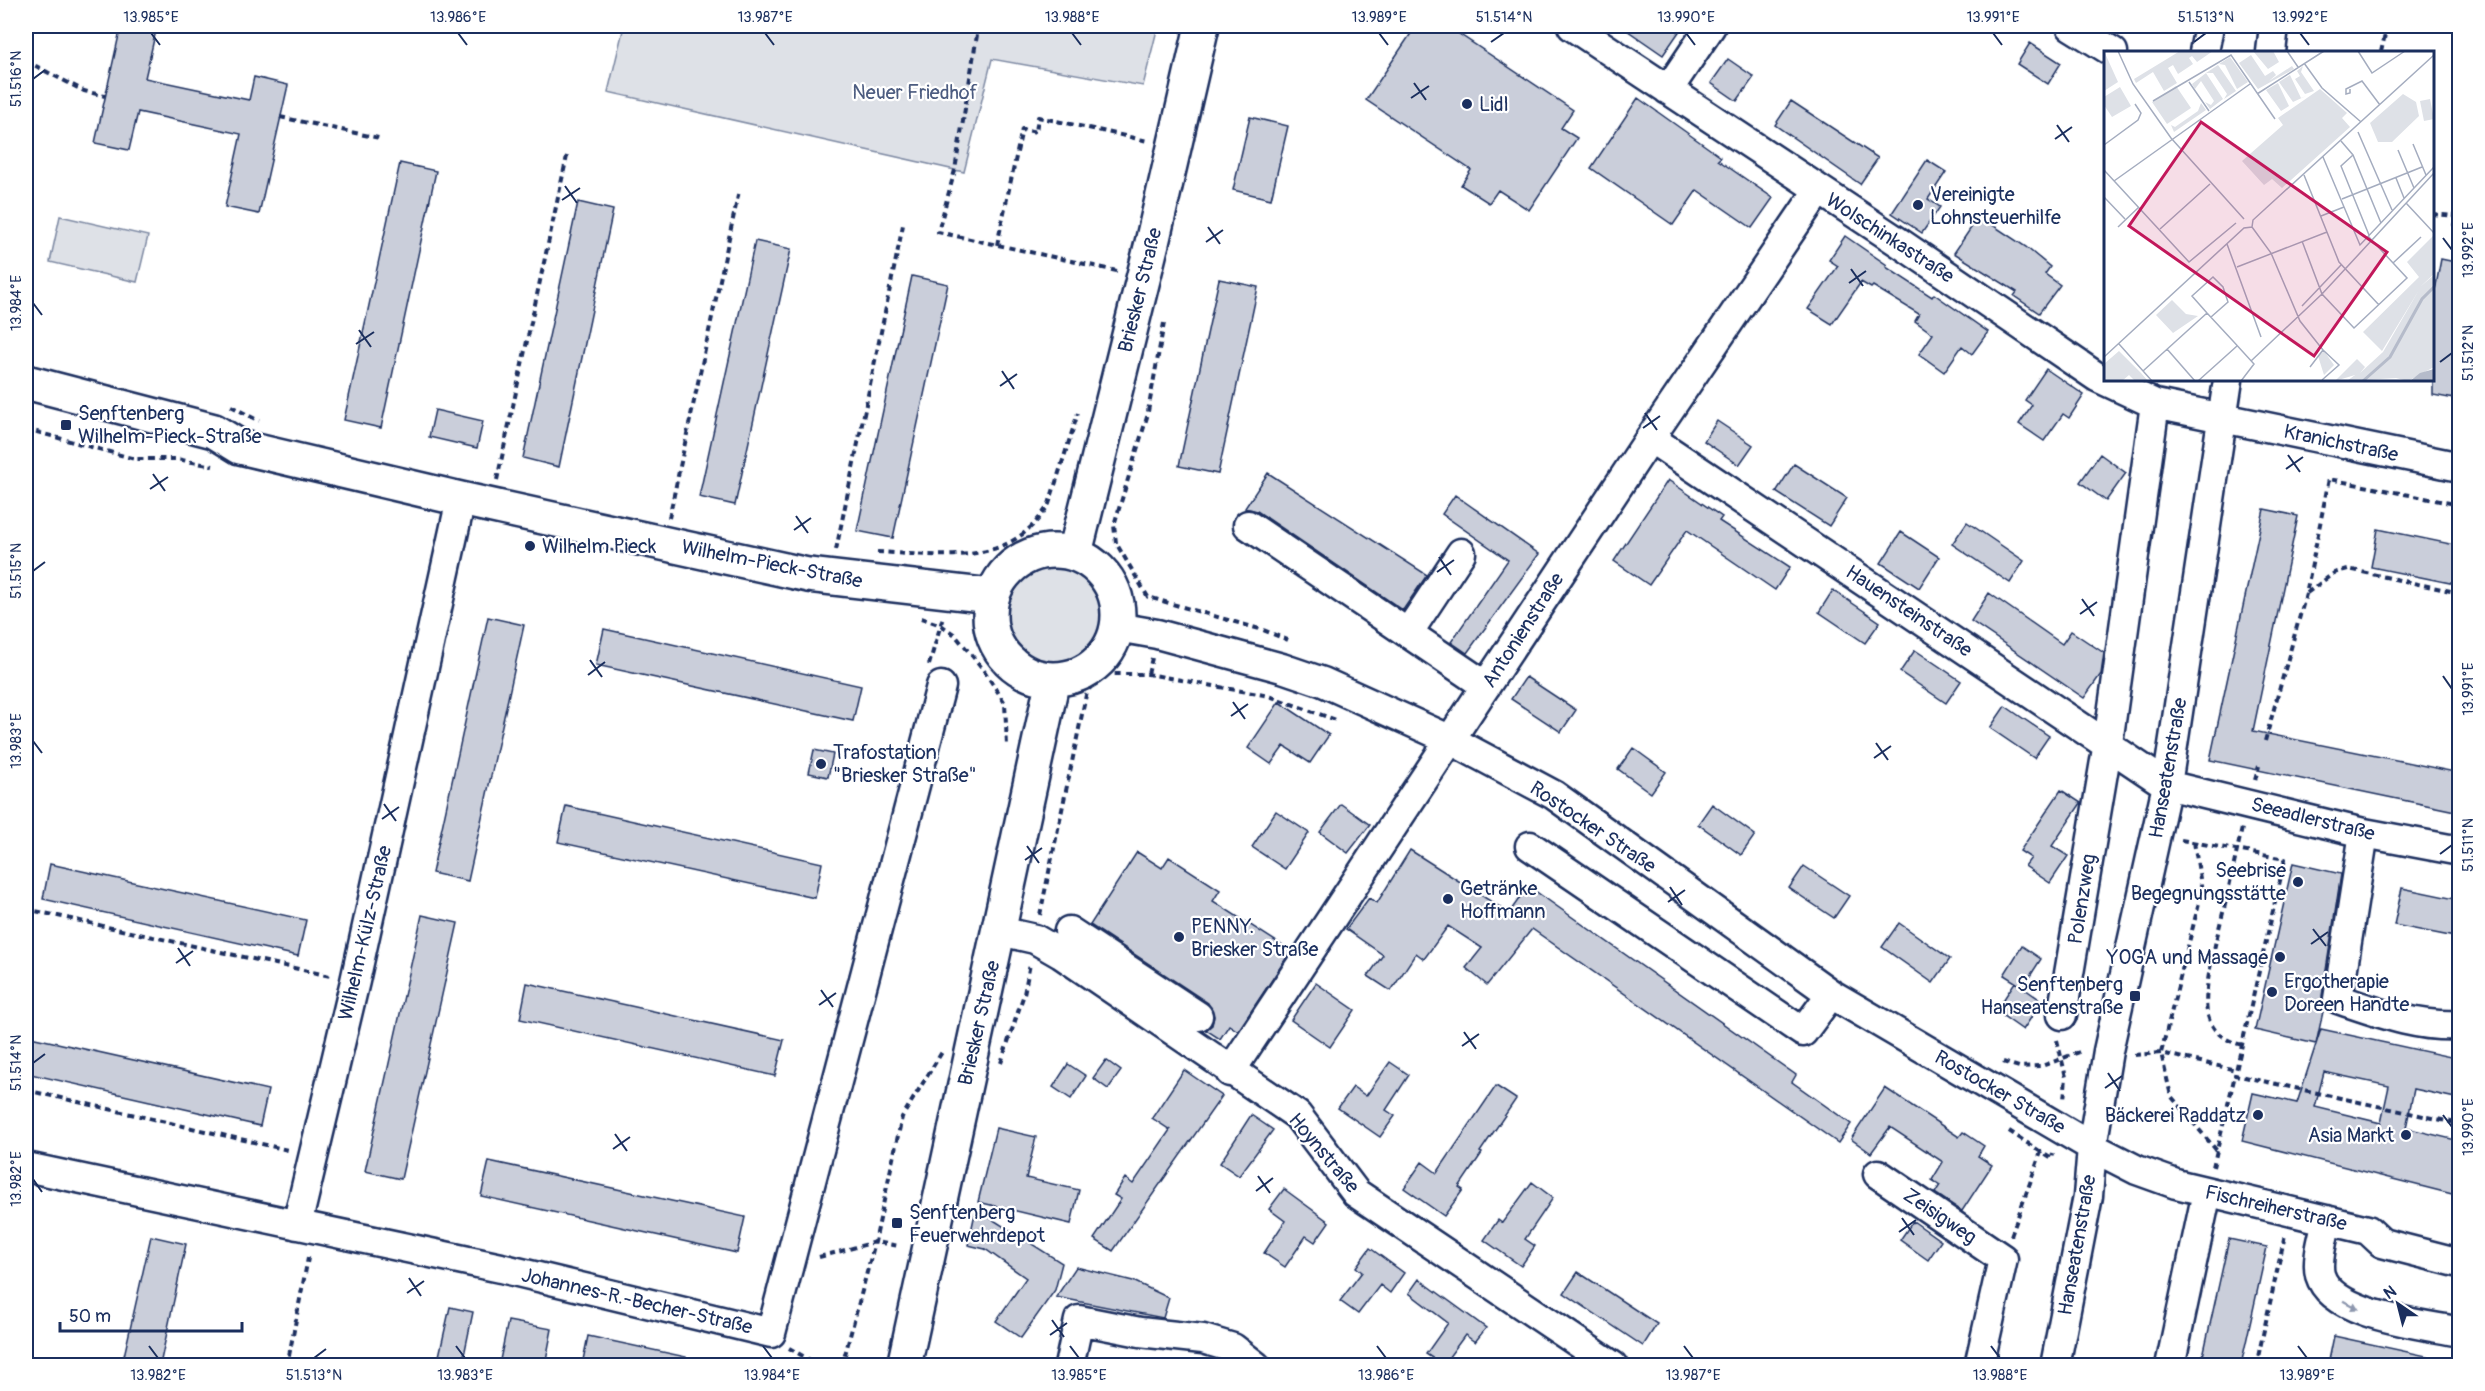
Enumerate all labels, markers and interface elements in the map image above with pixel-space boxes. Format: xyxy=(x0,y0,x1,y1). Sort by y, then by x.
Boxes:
text: 13.985°E xyxy=(123,8,179,27)
text: 13.986°E xyxy=(430,8,486,27)
text: 13.987°E xyxy=(737,8,793,27)
text: 13.988°E xyxy=(1045,8,1100,27)
text: 13.989°E xyxy=(1352,8,1407,27)
text: 51.514°N xyxy=(1476,8,1532,27)
text: 13.990°E xyxy=(1657,8,1715,27)
text: 13.991°E xyxy=(1966,8,2020,27)
text: 51.513°N xyxy=(2178,8,2234,27)
text: 13.992°E xyxy=(2272,8,2328,27)
text: 51.516°N xyxy=(7,51,26,107)
inset map xyxy=(2104,51,2434,381)
park label: Neuer Friedhof xyxy=(852,80,978,105)
place label: Lidl xyxy=(1479,92,1508,117)
marker: Lidl xyxy=(1460,97,1474,111)
place label: Vereinigte Lohnsteuerhilfe xyxy=(1930,182,2061,230)
street label: Wolschinkastraße xyxy=(1821,187,1959,289)
marker: Vereinigte Lohnsteuerhilfe xyxy=(1911,198,1925,212)
text: 13.992°E xyxy=(2459,222,2478,278)
street label: Briesker Straße xyxy=(1112,225,1168,355)
text: 13.984°E xyxy=(7,275,26,331)
text: 51.512°N xyxy=(2459,325,2478,381)
place label: Senftenberg Wilhelm-Pieck-Straße xyxy=(78,401,262,449)
marker: Senftenberg Wilhelm-Pieck-Straße xyxy=(59,418,73,432)
street label: Kranichstraße xyxy=(2281,419,2401,467)
place label: Wilhelm Pieck xyxy=(542,534,657,559)
street label: Wilhelm-Pieck-Straße xyxy=(679,534,865,594)
marker: Wilhelm Pieck xyxy=(523,539,537,553)
text: 51.515°N xyxy=(7,543,26,599)
street label: Hauensteinstraße xyxy=(1841,559,1977,663)
street label: Antonienstraße xyxy=(1477,568,1570,692)
text: 13.991°E xyxy=(2459,662,2478,716)
street label: Hanseatenstraße xyxy=(2143,696,2193,840)
text: 13.983°E xyxy=(7,713,26,769)
place label: Trafostation "Briesker Straße" xyxy=(833,740,977,788)
marker: Trafostation "Briesker Straße" xyxy=(814,757,828,771)
street label: Rostocker Straße xyxy=(1525,776,1661,878)
street label: Seeadlerstraße xyxy=(2249,792,2377,846)
text: 51.511°N xyxy=(2459,818,2478,872)
street label: Wilhelm-Külz-Straße xyxy=(333,843,397,1023)
street label: Polenzweg xyxy=(2063,852,2101,946)
place label: Seebrise Begegnungsstätte xyxy=(2131,858,2286,906)
marker: Seebrise Begegnungsstätte xyxy=(2291,875,2305,889)
place label: Getränke Hoffmann xyxy=(1460,876,1546,924)
marker: Getränke Hoffmann xyxy=(1441,892,1455,906)
place label: PENNY. Briesker Straße xyxy=(1191,914,1319,962)
marker: PENNY. Briesker Straße xyxy=(1172,930,1186,944)
place label: YOGA und Massage xyxy=(2106,945,2268,970)
marker: YOGA und Massage xyxy=(2273,950,2287,964)
street label: Briesker Straße xyxy=(952,958,1006,1088)
place label: Ergotherapie Doreen Handte xyxy=(2284,969,2410,1017)
place label: Senftenberg Hanseatenstraße xyxy=(1981,972,2123,1020)
marker: Ergotherapie Doreen Handte xyxy=(2265,985,2279,999)
marker: Senftenberg Hanseatenstraße xyxy=(2128,989,2142,1003)
text: 51.514°N xyxy=(7,1035,26,1091)
street label: Rostocker Straße xyxy=(1930,1044,2070,1140)
text: 13.990°E xyxy=(2459,1098,2478,1156)
place label: Bäckerei Raddatz xyxy=(2105,1103,2246,1128)
street label: Hoynstraße xyxy=(1283,1108,1365,1198)
marker: Bäckerei Raddatz xyxy=(2251,1108,2265,1122)
place label: Asia Markt xyxy=(2308,1123,2395,1148)
marker: Asia Markt xyxy=(2399,1128,2413,1142)
text: 13.982°E xyxy=(7,1151,26,1207)
street label: Hanseatenstraße xyxy=(2052,1173,2102,1317)
street label: Fischreiherstraße xyxy=(2203,1180,2349,1236)
street label: Zeisigweg xyxy=(1899,1182,1981,1250)
place label: Senftenberg Feuerwehrdepot xyxy=(909,1200,1046,1248)
marker: Senftenberg Feuerwehrdepot xyxy=(890,1216,904,1230)
street label: Johannes-R.-Becher-Straße xyxy=(519,1262,755,1340)
north arrow xyxy=(2368,1274,2428,1334)
text: N xyxy=(2380,1281,2400,1304)
scale bar xyxy=(60,1295,242,1333)
one-way arrow xyxy=(2343,1300,2360,1310)
text: 50 m xyxy=(69,1305,111,1328)
text: 13.982°E xyxy=(130,1366,186,1385)
text: 51.513°N xyxy=(286,1366,342,1385)
text: 13.983°E xyxy=(437,1366,493,1385)
text: 13.984°E xyxy=(744,1366,800,1385)
text: 13.985°E xyxy=(1051,1366,1107,1385)
text: 13.986°E xyxy=(1358,1366,1414,1385)
text: 13.987°E xyxy=(1665,1366,1721,1385)
text: 13.988°E xyxy=(1973,1366,2028,1385)
text: 13.989°E xyxy=(2280,1366,2335,1385)

